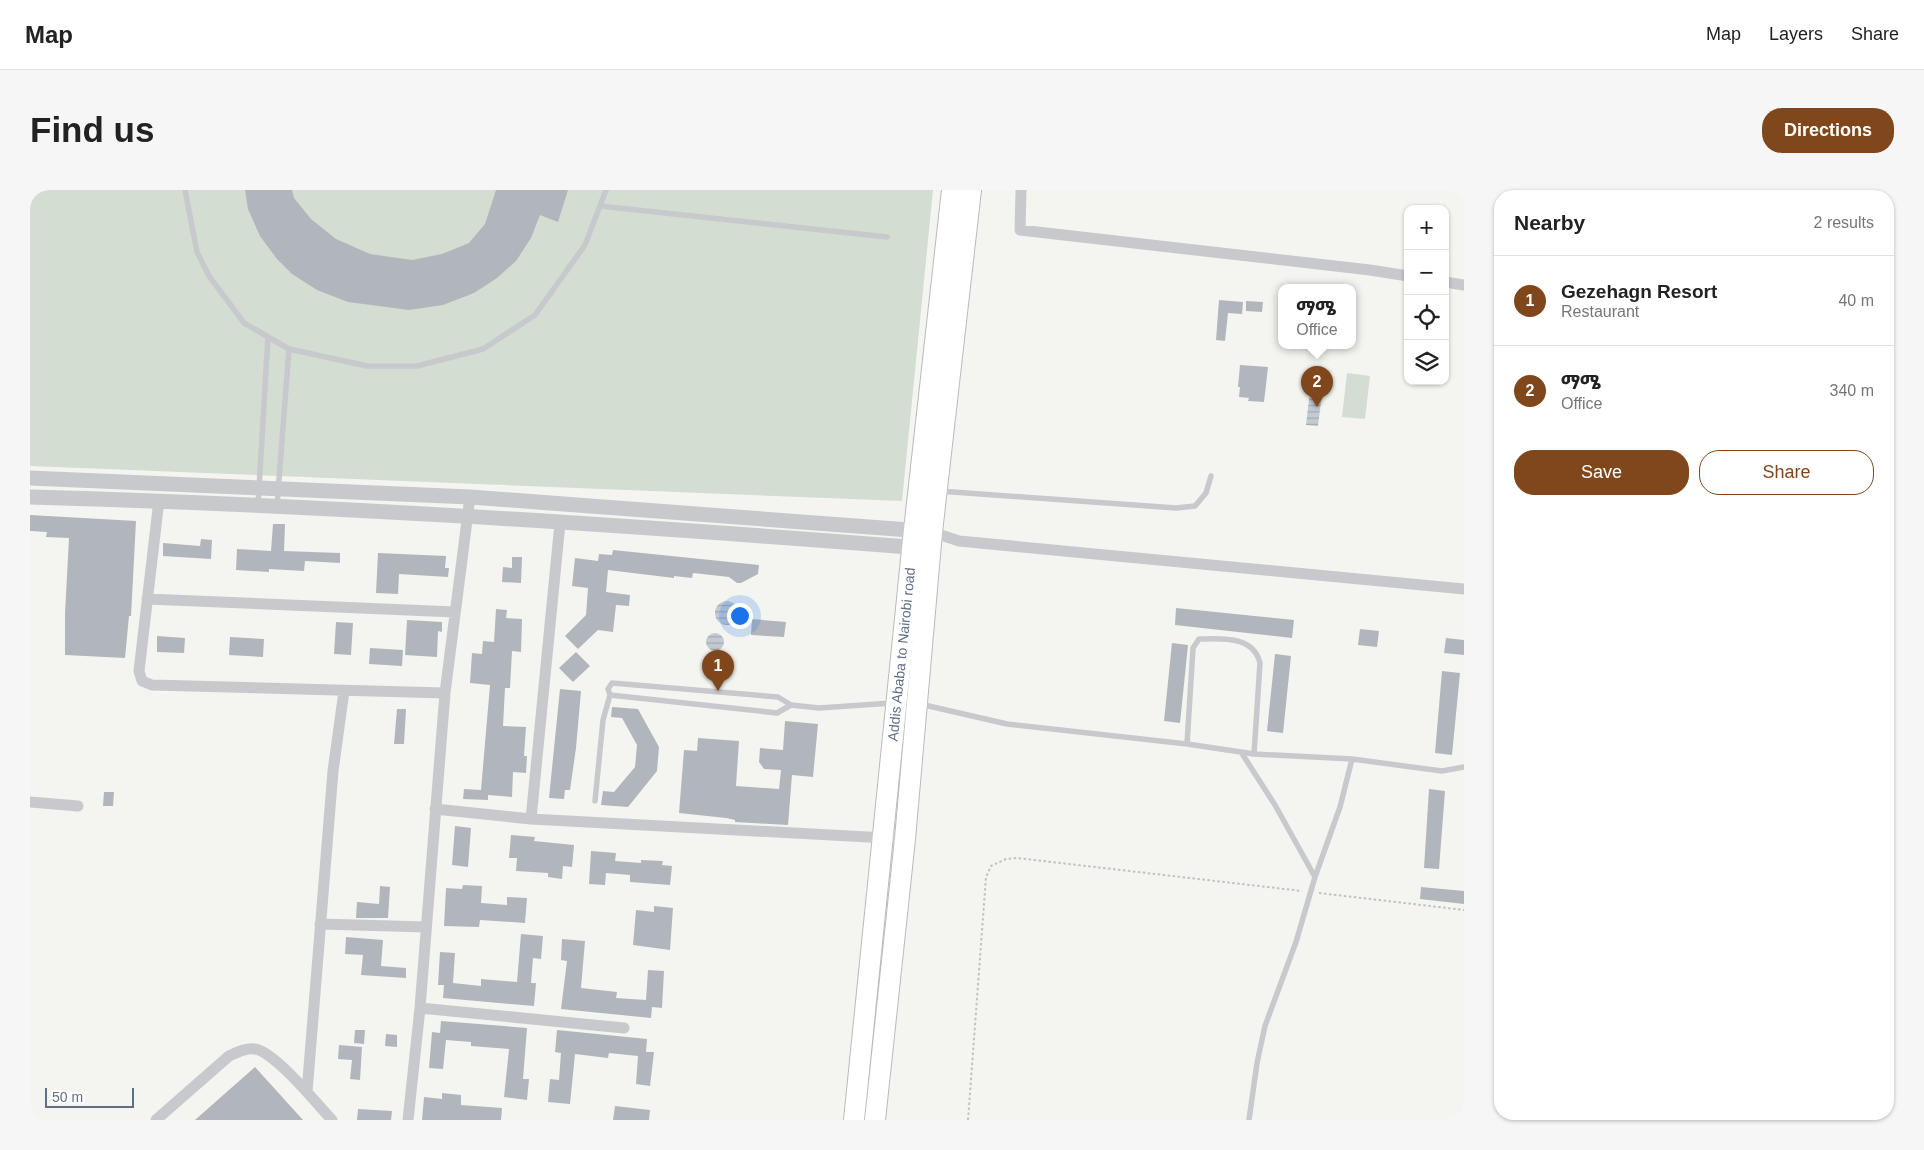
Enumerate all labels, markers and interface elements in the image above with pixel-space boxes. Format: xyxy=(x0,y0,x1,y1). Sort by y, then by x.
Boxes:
text: Map xyxy=(25,21,73,48)
text: Map xyxy=(1706,24,1741,44)
text: Layers xyxy=(1769,24,1823,44)
text: Share xyxy=(1851,24,1899,44)
button: Directions xyxy=(1762,108,1894,153)
text: Find us xyxy=(30,110,154,149)
map controls xyxy=(1404,205,1449,385)
button: + xyxy=(1404,205,1449,250)
text: Nearby xyxy=(1514,211,1585,234)
text: 2 results xyxy=(1814,214,1874,231)
button: − xyxy=(1404,250,1449,295)
text: Gezehagn Resort xyxy=(1561,281,1717,302)
popup xyxy=(1278,284,1356,349)
text: 1 xyxy=(1526,292,1534,309)
text: 40 m xyxy=(1838,292,1874,309)
button: locate xyxy=(1404,295,1449,340)
text: ማሜ xyxy=(1296,298,1336,319)
text: Restaurant xyxy=(1561,303,1639,320)
text: Office xyxy=(1296,321,1338,338)
button: layers xyxy=(1404,340,1449,385)
pin: 2 xyxy=(1301,366,1333,407)
text: ማሜ xyxy=(1561,372,1601,393)
text: 2 xyxy=(1526,382,1534,399)
text: 340 m xyxy=(1830,382,1874,399)
text: Office xyxy=(1561,395,1603,412)
button: Save xyxy=(1514,450,1689,495)
button: Share xyxy=(1699,450,1874,495)
street label: Addis Ababa to Nairobi road xyxy=(885,567,918,742)
your location xyxy=(727,603,753,629)
pin: 1 xyxy=(702,650,734,691)
scale bar xyxy=(45,1085,134,1108)
text: 50 m xyxy=(52,1089,83,1105)

